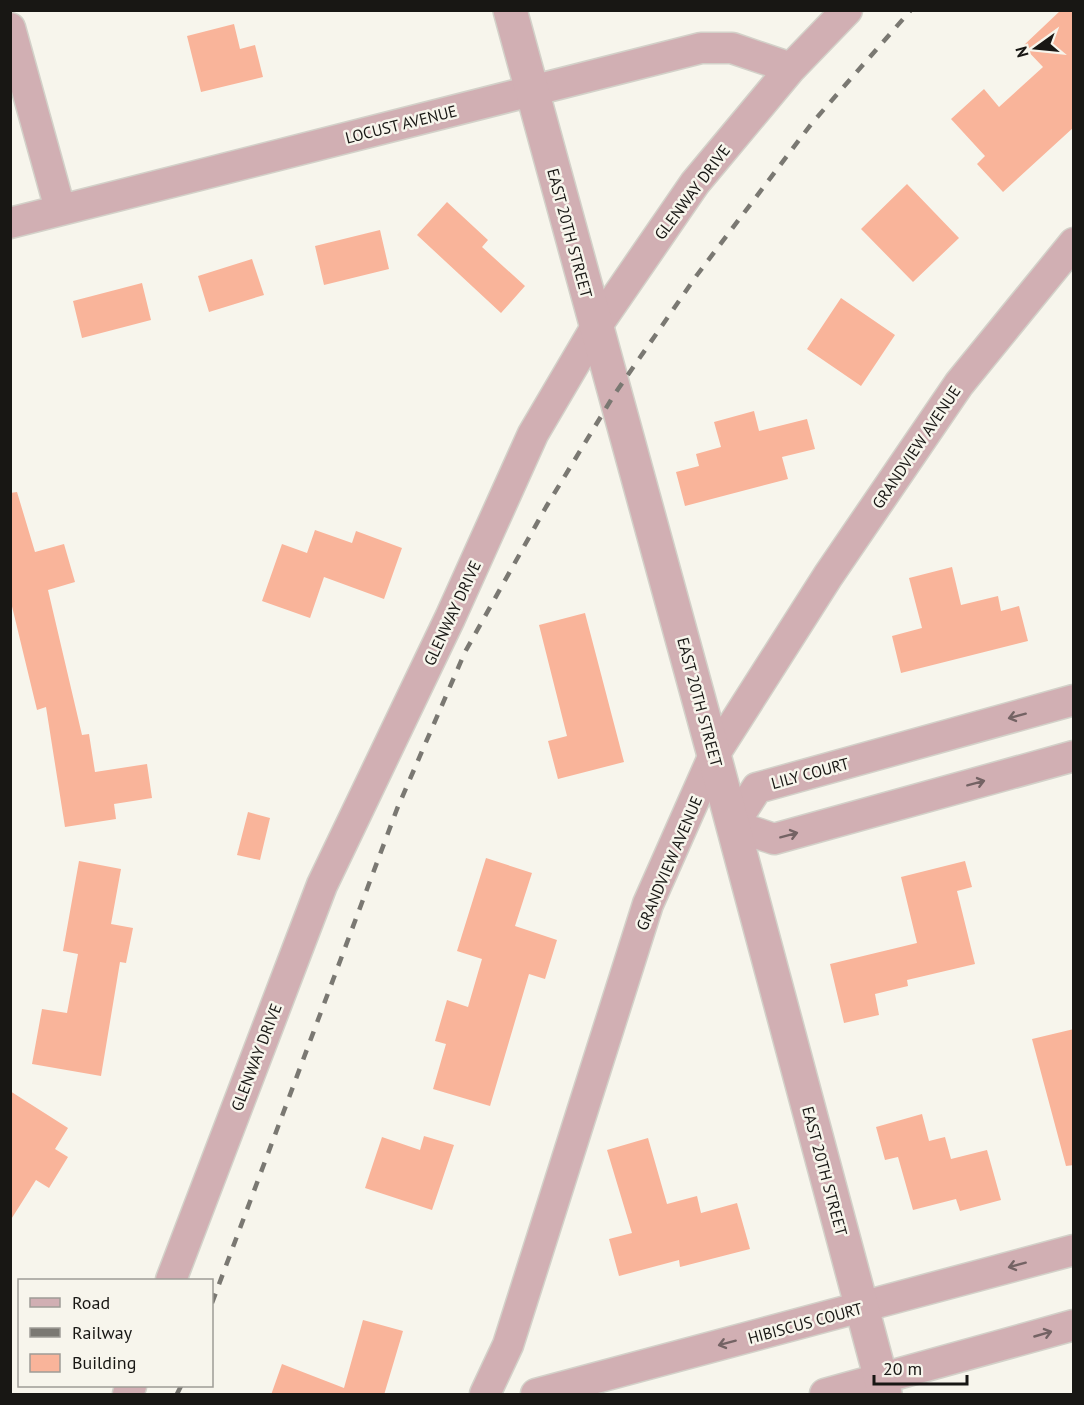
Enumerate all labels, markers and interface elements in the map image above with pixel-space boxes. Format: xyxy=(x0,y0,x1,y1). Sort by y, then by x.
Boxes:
north arrow xyxy=(1006,18,1066,78)
text: N xyxy=(1010,44,1033,60)
street label: LOCUST AVENUE xyxy=(343,100,459,148)
street label: GLENWAY DRIVE xyxy=(650,141,734,243)
street label: EAST 20TH STREET xyxy=(543,166,597,300)
street label: GRANDVIEW AVENUE xyxy=(867,382,965,512)
street label: GLENWAY DRIVE xyxy=(419,557,485,669)
street label: EAST 20TH STREET xyxy=(673,635,727,769)
one-way arrow xyxy=(1008,711,1027,722)
street label: LILY COURT xyxy=(769,753,851,793)
one-way arrow xyxy=(967,777,986,788)
street label: GRANDVIEW AVENUE xyxy=(632,793,706,933)
one-way arrow xyxy=(779,829,798,840)
street label: GLENWAY DRIVE xyxy=(226,1000,286,1114)
street label: EAST 20TH STREET xyxy=(798,1104,852,1238)
one-way arrow xyxy=(1008,1260,1027,1271)
legend xyxy=(18,1279,213,1387)
text: Road xyxy=(72,1291,110,1314)
street label: HIBISCUS COURT xyxy=(746,1298,865,1348)
text: Railway xyxy=(72,1321,133,1344)
one-way arrow xyxy=(1033,1328,1052,1339)
one-way arrow xyxy=(718,1338,737,1350)
scale bar xyxy=(874,1348,967,1386)
text: Building xyxy=(72,1351,136,1374)
text: 20 m xyxy=(883,1357,922,1380)

